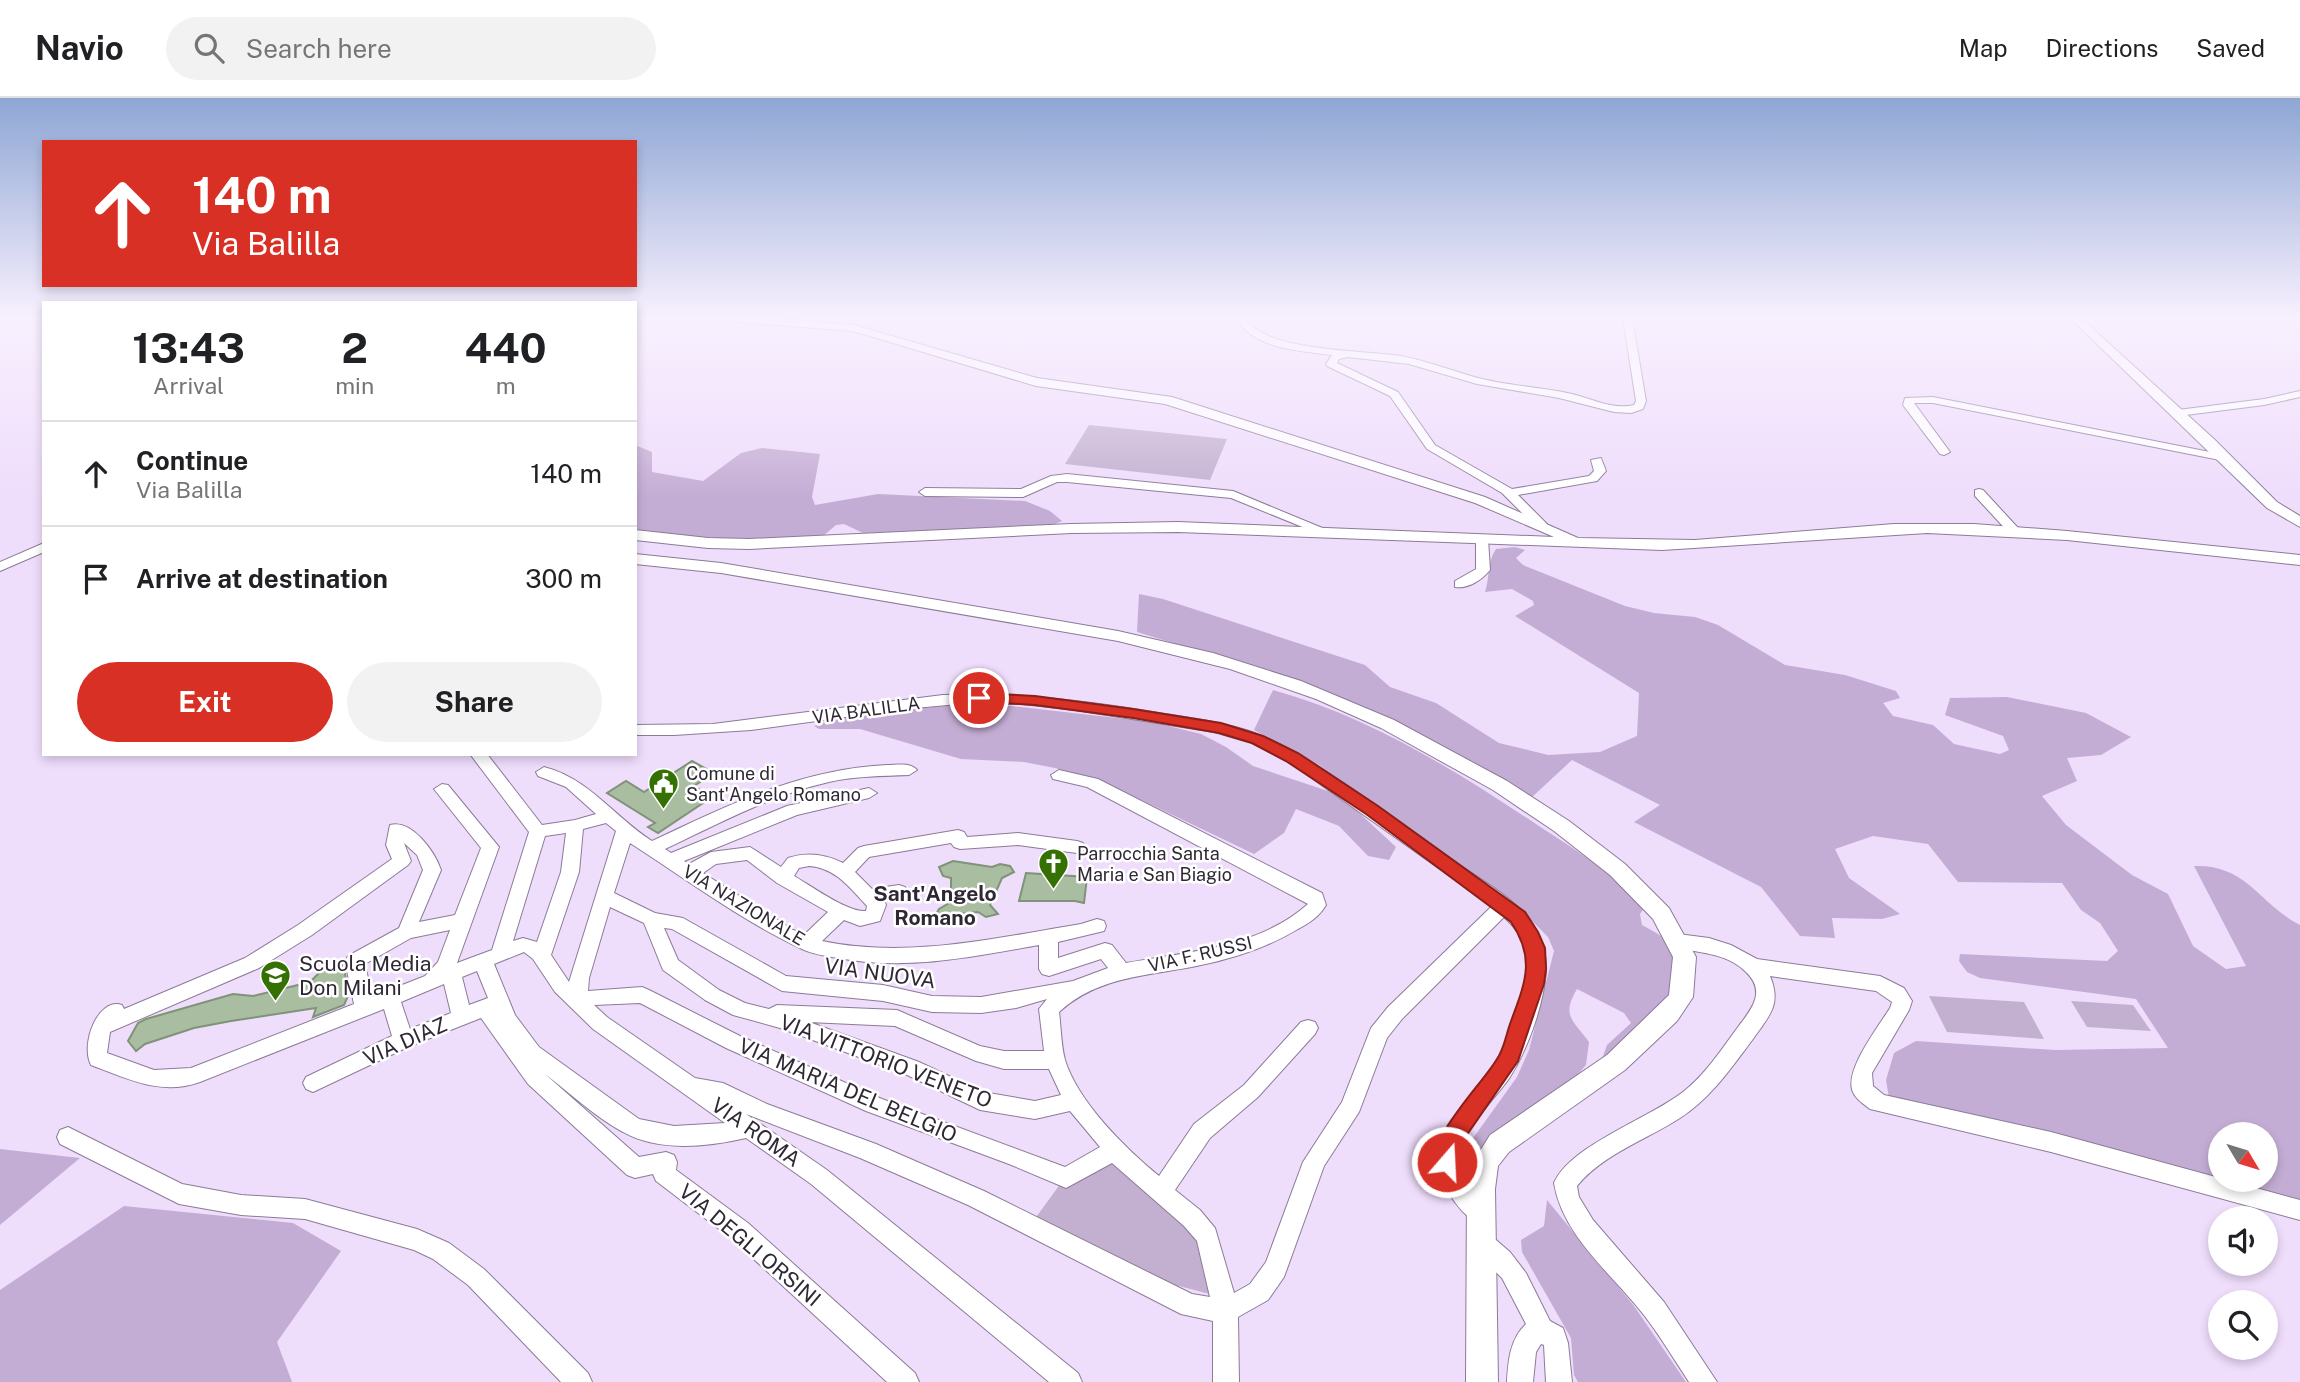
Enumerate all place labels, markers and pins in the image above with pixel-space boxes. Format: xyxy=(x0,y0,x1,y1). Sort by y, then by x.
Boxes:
pin xyxy=(949,668,1009,728)
place label: Comune di Sant'Angelo Romano xyxy=(686,763,861,805)
public building icon: Comune di Sant'Angelo Romano xyxy=(646,766,680,810)
place label: Parrocchia Santa Maria e San Biagio xyxy=(1077,843,1232,885)
church icon: Parrocchia Santa Maria e San Biagio xyxy=(1037,846,1071,890)
place label: Scuola Media Don Milani xyxy=(299,951,431,1000)
school or university icon: Scuola Media Don Milani xyxy=(259,958,293,1002)

